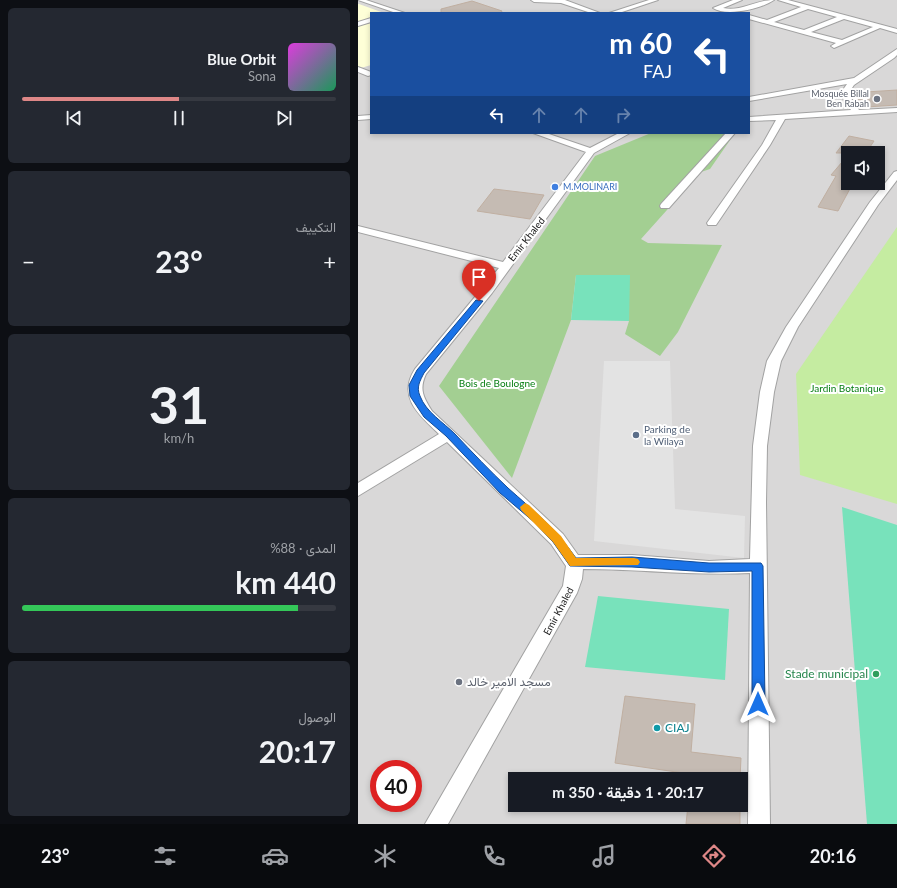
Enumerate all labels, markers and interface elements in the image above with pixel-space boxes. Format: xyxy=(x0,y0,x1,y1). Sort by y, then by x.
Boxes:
text: 60 m xyxy=(609,26,672,60)
icon: left xyxy=(686,28,738,80)
text: Blue Orbit xyxy=(207,50,276,68)
text: FAJ xyxy=(643,60,672,82)
text: Sona xyxy=(248,68,276,84)
place label: Mosquée Billal Ben Rabah xyxy=(811,88,869,109)
marker: Mosquée Billal Ben Rabah xyxy=(872,94,882,104)
icon: left xyxy=(486,104,508,126)
icon: ahead xyxy=(528,104,550,126)
icon: ahead xyxy=(570,104,592,126)
icon: right xyxy=(612,104,634,126)
icon: previous xyxy=(63,107,85,129)
icon: pause xyxy=(168,107,190,129)
icon: next xyxy=(273,107,295,129)
map controls xyxy=(841,146,885,190)
button: sound xyxy=(841,146,885,190)
place label: M.MOLINARI xyxy=(563,181,617,192)
marker: M.MOLINARI xyxy=(550,182,560,192)
street label: Emir Khaled xyxy=(505,215,547,263)
text: التكييف xyxy=(296,219,336,235)
text: 23° xyxy=(155,243,203,279)
text: − xyxy=(22,248,35,275)
text: + xyxy=(323,248,336,275)
pin xyxy=(462,260,496,301)
icon: arrive xyxy=(468,266,490,288)
text: 31 xyxy=(149,373,209,435)
park label: Bois de Boulogne xyxy=(459,377,535,389)
park label: Jardin Botanique xyxy=(810,382,884,394)
place label: Parking de la Wilaya xyxy=(644,423,690,447)
text: km/h xyxy=(164,430,194,446)
marker: Parking de la Wilaya xyxy=(631,430,641,440)
text: المدى · 88% xyxy=(270,540,336,556)
text: 440 km xyxy=(235,564,336,600)
street label: Emir Khaled xyxy=(540,585,576,637)
place label: Stade municipal xyxy=(785,666,868,681)
marker: Stade municipal xyxy=(871,669,881,679)
place label: مسجد الامير خالد xyxy=(467,674,551,690)
marker: مسجد الامير خالد xyxy=(454,677,464,687)
position arrow xyxy=(737,683,779,725)
text: الوصول xyxy=(298,709,336,725)
place label: CIAJ xyxy=(665,720,690,735)
marker: CIAJ xyxy=(652,723,662,733)
text: 20:17 xyxy=(259,733,336,769)
speed limit sign: 40 xyxy=(370,760,422,812)
text: 20:17 · 1 دقيقة · 350 m xyxy=(552,783,704,801)
icon: filters xyxy=(151,842,179,870)
icon: car xyxy=(261,842,289,870)
icon: climate xyxy=(371,842,399,870)
icon: phone xyxy=(480,842,508,870)
icon: music xyxy=(590,842,618,870)
icon: directions xyxy=(700,842,728,870)
text: 23° xyxy=(41,845,69,867)
text: 20:16 xyxy=(810,845,856,867)

